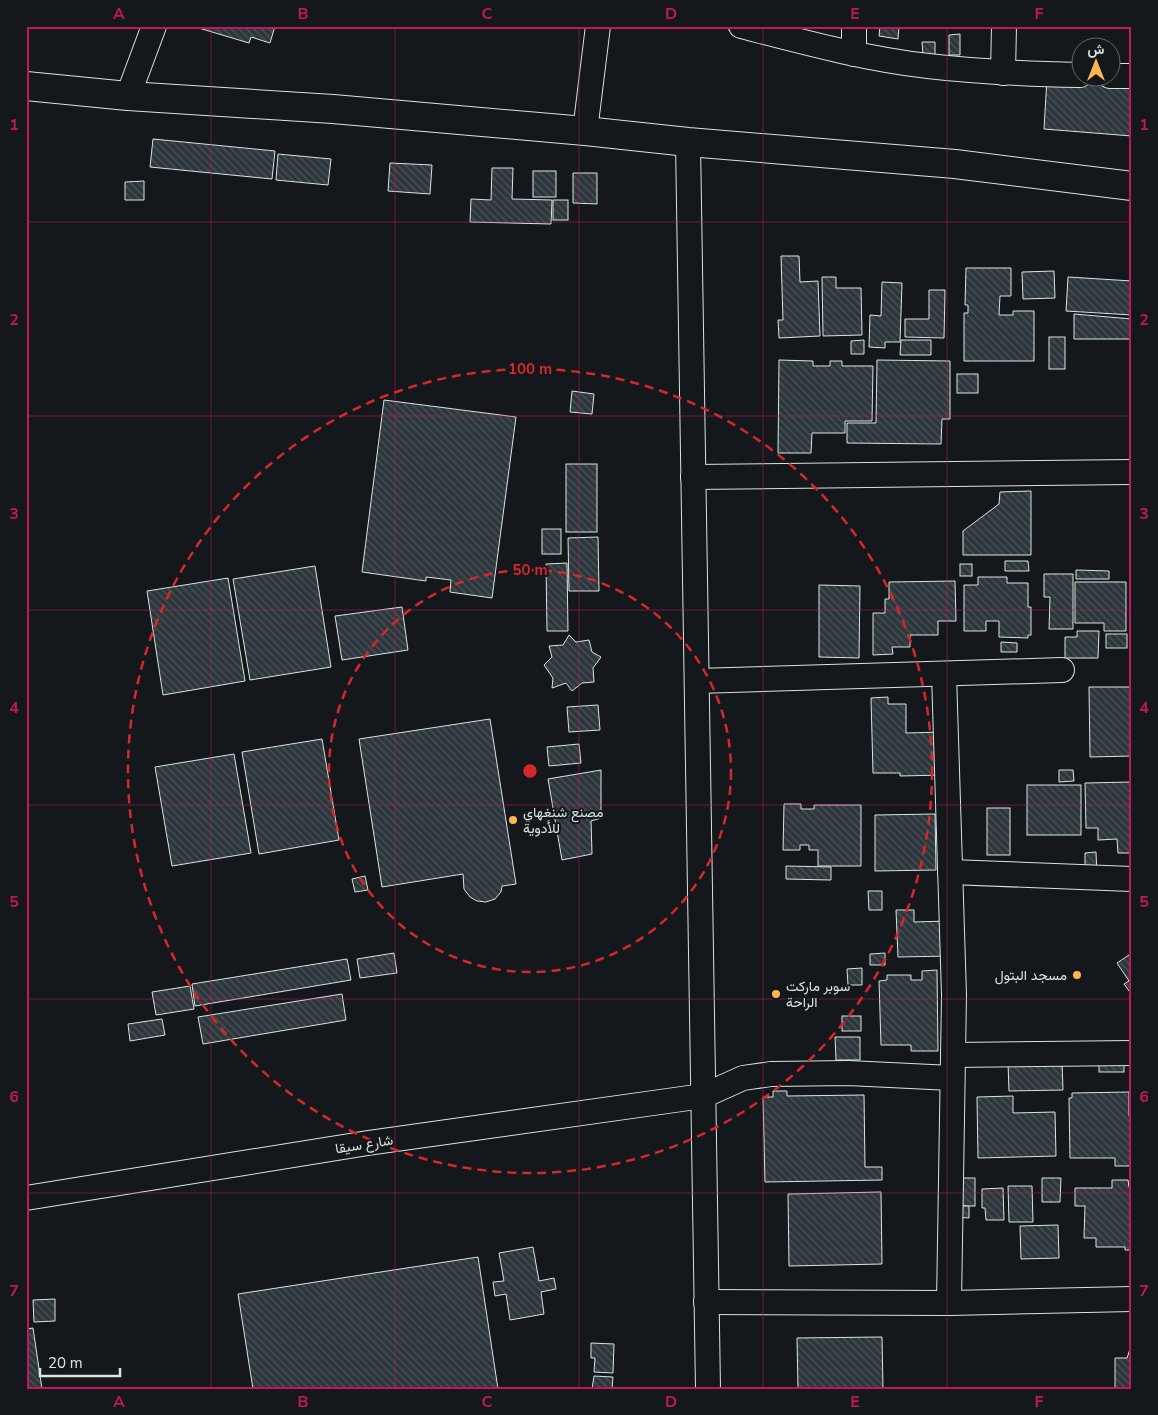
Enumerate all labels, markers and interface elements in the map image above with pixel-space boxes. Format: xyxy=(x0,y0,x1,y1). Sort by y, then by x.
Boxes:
text: A xyxy=(113,3,125,25)
text: B xyxy=(297,3,309,25)
text: C xyxy=(482,3,493,25)
text: D xyxy=(665,3,677,25)
text: E xyxy=(850,3,860,25)
text: F xyxy=(1035,3,1044,25)
north arrow xyxy=(1070,38,1120,88)
text: ش xyxy=(1088,40,1105,59)
text: 1 xyxy=(9,114,19,136)
text: 1 xyxy=(1139,114,1149,136)
text: 2 xyxy=(9,309,19,331)
text: 2 xyxy=(1139,309,1149,331)
text: 100 m xyxy=(508,359,552,379)
text: 3 xyxy=(9,503,19,525)
text: 3 xyxy=(1139,503,1149,525)
text: 50 m xyxy=(512,560,548,580)
text: 4 xyxy=(9,697,19,719)
text: 4 xyxy=(1139,697,1149,719)
centre of rings xyxy=(521,762,539,780)
place label: مصنع شنغهاي للأدوية xyxy=(523,803,604,838)
marker: مصنع شنغهاي للأدوية xyxy=(507,814,519,826)
text: 5 xyxy=(9,891,19,913)
text: 5 xyxy=(1139,891,1149,913)
place label: مسجد البتول xyxy=(995,966,1067,985)
marker: مسجد البتول xyxy=(1071,969,1083,981)
place label: سوبر ماركت الراحة xyxy=(786,977,850,1012)
marker: سوبر ماركت الراحة xyxy=(770,988,782,1000)
text: 6 xyxy=(9,1086,19,1108)
text: 6 xyxy=(1139,1086,1149,1108)
street label: شارع سيقا xyxy=(334,1131,395,1159)
text: 7 xyxy=(9,1280,19,1302)
text: 7 xyxy=(1139,1280,1149,1302)
scale bar xyxy=(40,1345,120,1377)
text: 20 m xyxy=(48,1353,83,1373)
text: A xyxy=(113,1391,125,1413)
text: B xyxy=(297,1391,309,1413)
text: C xyxy=(482,1391,493,1413)
text: D xyxy=(665,1391,677,1413)
text: E xyxy=(850,1391,860,1413)
text: F xyxy=(1035,1391,1044,1413)

